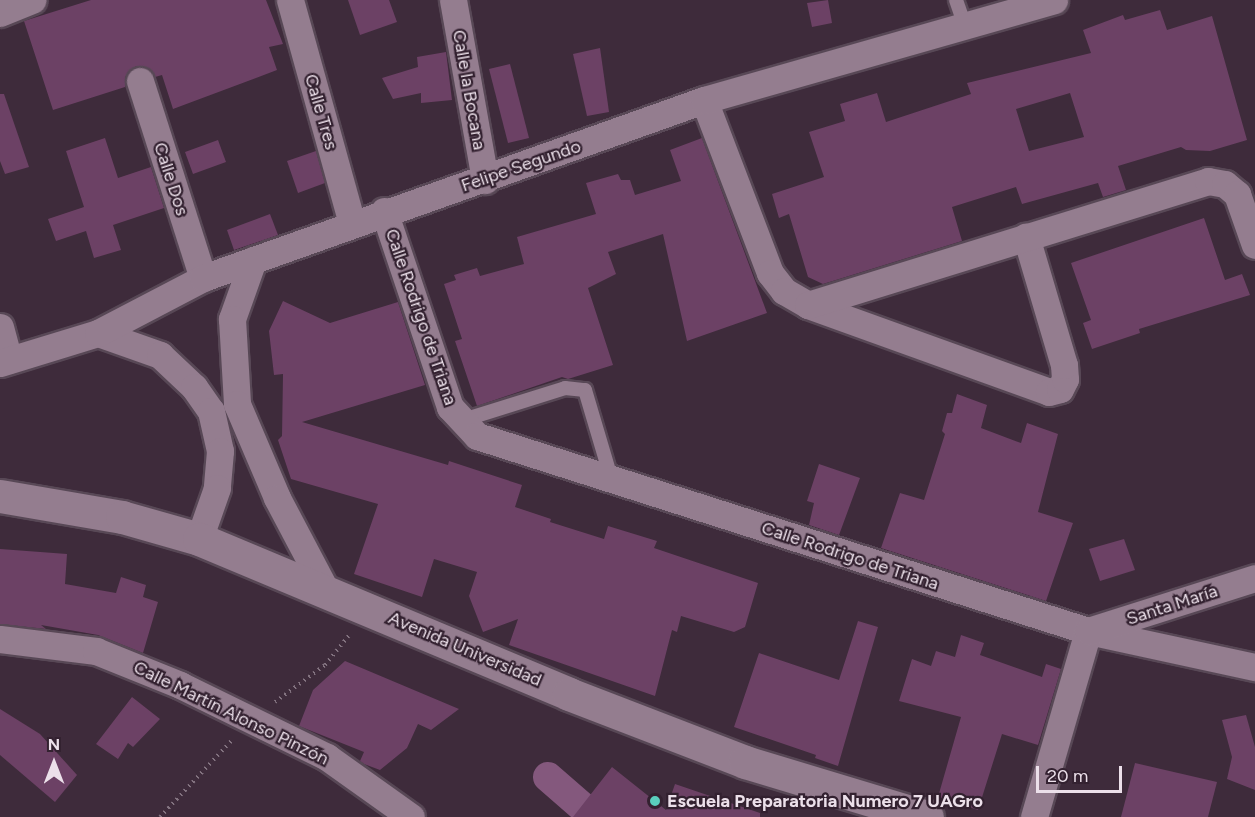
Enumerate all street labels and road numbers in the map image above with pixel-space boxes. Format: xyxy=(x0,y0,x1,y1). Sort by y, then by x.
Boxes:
street label: Calle la Bocana xyxy=(448,28,490,152)
street label: Calle Tres xyxy=(300,72,342,152)
street label: Felipe Segundo xyxy=(458,135,584,197)
street label: Calle Dos xyxy=(149,140,193,218)
street label: Calle Rodrigo de Triana xyxy=(381,226,461,408)
street label: Calle Rodrigo de Triana xyxy=(759,517,941,595)
street label: Santa María xyxy=(1124,580,1220,630)
street label: Avenida Universidad xyxy=(385,607,545,691)
street label: Calle Martín Alonso Pinzón xyxy=(130,656,332,770)

